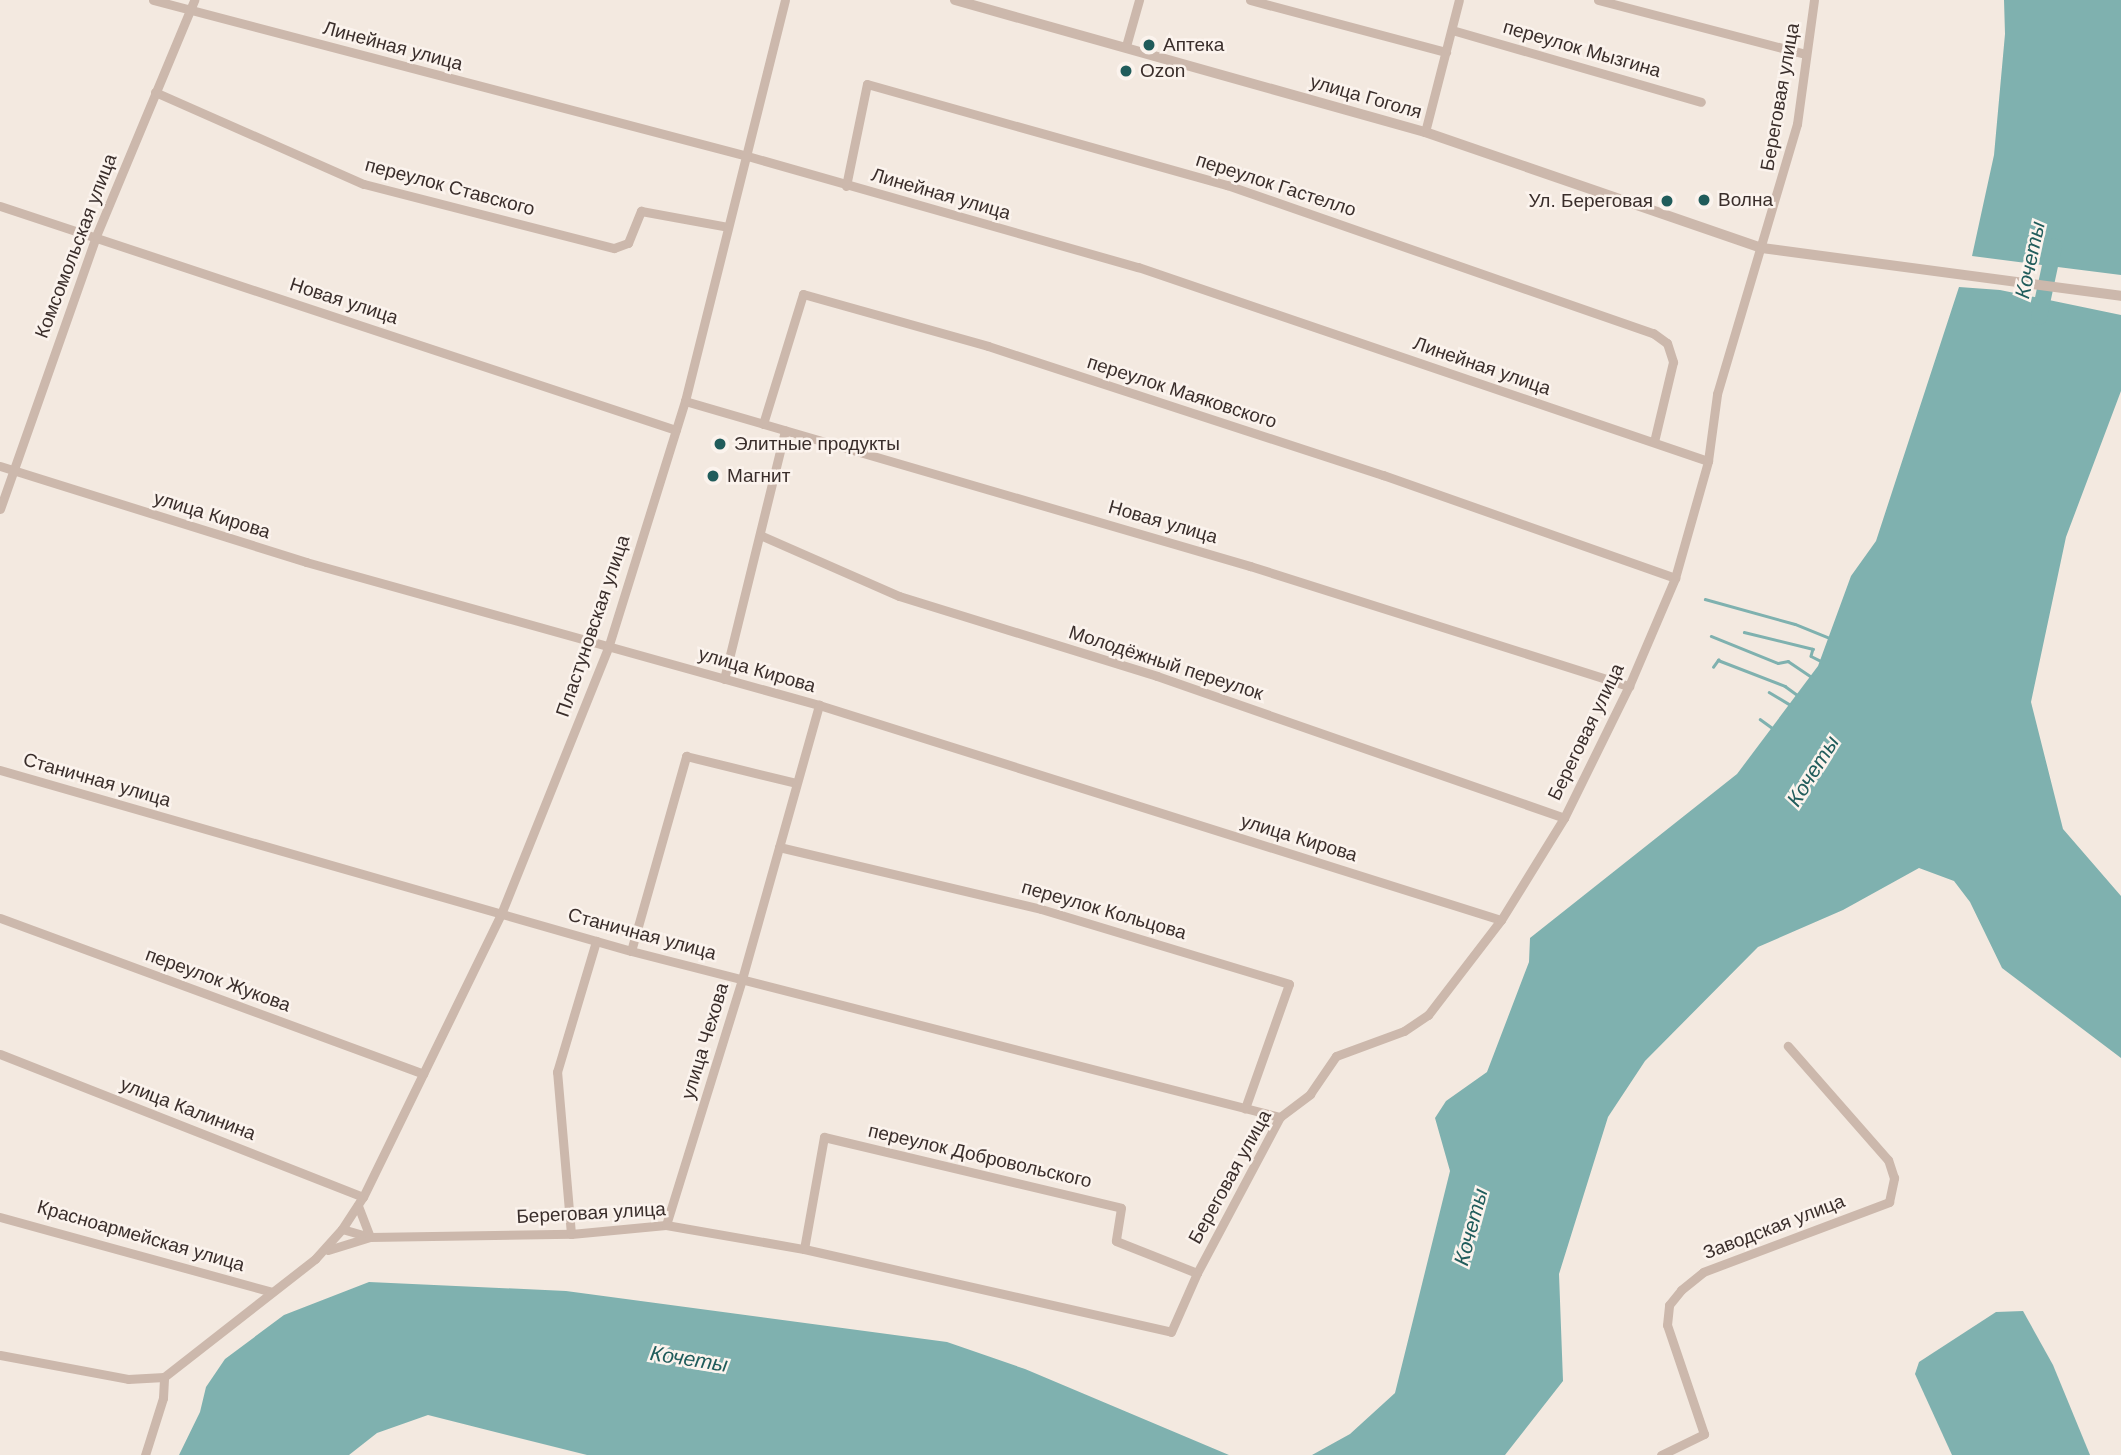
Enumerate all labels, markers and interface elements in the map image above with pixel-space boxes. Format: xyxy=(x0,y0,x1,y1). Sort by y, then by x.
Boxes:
street label: Линейная улица xyxy=(321,16,465,76)
street label: переулок Мызгина xyxy=(1500,16,1664,82)
street label: Береговая улица xyxy=(1756,21,1804,173)
place label: Аптека xyxy=(1163,34,1224,56)
marker: Аптека xyxy=(1141,37,1157,53)
place label: Ozon xyxy=(1140,60,1185,82)
marker: Ozon xyxy=(1118,63,1134,79)
street label: улица Гоголя xyxy=(1308,70,1424,124)
street label: переулок Гастелло xyxy=(1193,148,1359,222)
street label: Комсомольская улица xyxy=(30,151,122,341)
street label: переулок Ставского xyxy=(363,153,537,221)
street label: Линейная улица xyxy=(869,163,1013,225)
place label: Волна xyxy=(1718,189,1773,211)
place label: Ул. Береговая xyxy=(1529,190,1653,212)
marker: Волна xyxy=(1696,192,1712,208)
marker: Ул. Береговая xyxy=(1659,193,1675,209)
water label: Кочеты xyxy=(2010,219,2050,301)
street label: Новая улица xyxy=(287,273,401,329)
street label: Линейная улица xyxy=(1410,332,1554,400)
street label: переулок Маяковского xyxy=(1084,351,1280,433)
place label: Элитные продукты xyxy=(734,433,900,455)
marker: Элитные продукты xyxy=(712,436,728,452)
place label: Магнит xyxy=(727,465,790,487)
marker: Магнит xyxy=(705,468,721,484)
street label: улица Кирова xyxy=(151,486,273,544)
street label: Новая улица xyxy=(1106,496,1220,548)
street label: Пластуновская улица xyxy=(551,532,635,720)
street label: Молодёжный переулок xyxy=(1066,621,1266,705)
street label: улица Кирова xyxy=(696,642,818,698)
street label: Береговая улица xyxy=(1543,660,1629,804)
water label: Кочеты xyxy=(1782,731,1844,811)
street label: Станичная улица xyxy=(20,748,174,812)
street label: улица Кирова xyxy=(1238,809,1360,867)
street label: переулок Кольцова xyxy=(1019,876,1189,944)
street label: Станичная улица xyxy=(565,903,719,965)
street label: переулок Жукова xyxy=(142,943,294,1017)
street label: улица Чехова xyxy=(676,980,734,1102)
street label: улица Калинина xyxy=(117,1073,259,1145)
street label: Береговая улица xyxy=(1184,1106,1276,1248)
street label: переулок Добровольского xyxy=(866,1119,1094,1193)
water label: Кочеты xyxy=(1449,1186,1493,1268)
street label: Заводская улица xyxy=(1700,1190,1848,1264)
street label: Красноармейская улица xyxy=(35,1195,247,1277)
street label: Береговая улица xyxy=(516,1198,666,1228)
water label: Кочеты xyxy=(648,1340,730,1378)

